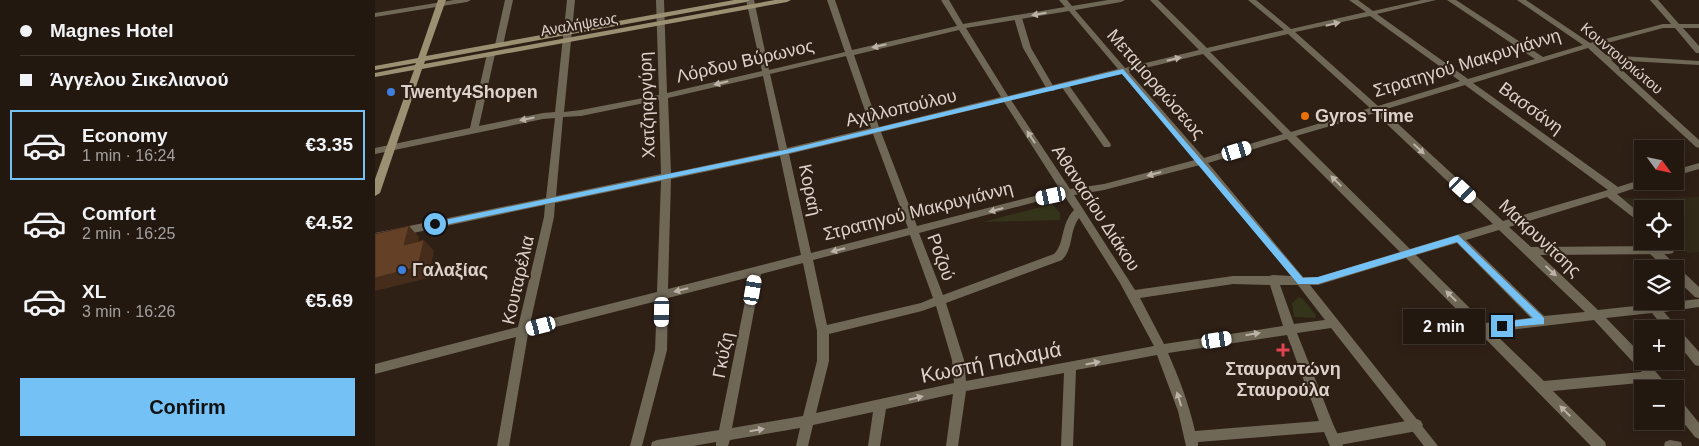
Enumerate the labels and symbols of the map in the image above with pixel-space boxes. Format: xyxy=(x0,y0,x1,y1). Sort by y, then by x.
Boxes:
street label: Αναλήψεως xyxy=(539,9,619,39)
one-way arrow xyxy=(1030,11,1046,19)
one-way arrow xyxy=(1325,19,1341,27)
street label: Κουντουριώτου xyxy=(1578,19,1666,97)
street label: Μεταμορφώσεως xyxy=(1103,25,1209,143)
street label: Στρατηγού Μακρυγιάννη xyxy=(1371,25,1563,101)
street label: Λόρδου Βύρωνος xyxy=(674,35,816,87)
one-way arrow xyxy=(872,42,887,50)
street label: Χατζηαργύρη xyxy=(635,51,659,159)
one-way arrow xyxy=(1167,55,1182,63)
street label: Βασσάνη xyxy=(1495,78,1567,138)
one-way arrow xyxy=(714,79,729,87)
place label: Twenty4Shopen xyxy=(401,82,538,102)
marker: Twenty4Shopen xyxy=(385,86,397,98)
street label: Αχιλλοπούλου xyxy=(844,86,958,130)
place label: Gyros Time xyxy=(1315,106,1414,126)
marker: Gyros Time xyxy=(1299,110,1311,122)
one-way arrow xyxy=(519,116,535,124)
one-way arrow xyxy=(1026,130,1035,144)
car xyxy=(1220,139,1253,163)
north arrow xyxy=(1634,140,1684,190)
street label: Αθανασίου Διάκου xyxy=(1048,141,1144,275)
one-way arrow xyxy=(1412,143,1424,155)
street label: Κοραή xyxy=(795,162,825,218)
one-way arrow xyxy=(1146,170,1162,178)
car xyxy=(1446,174,1479,206)
one-way arrow xyxy=(1330,175,1342,187)
street label: Στρατηγού Μακρυγιάννη xyxy=(821,178,1015,244)
car xyxy=(1034,186,1067,206)
street label: Μακρυνίτσης xyxy=(1495,195,1585,281)
one-way arrow xyxy=(988,206,1003,214)
route start xyxy=(424,213,446,235)
street label: Ροζού xyxy=(923,231,959,283)
street label: Κουταρέλια xyxy=(498,234,538,326)
one-way arrow xyxy=(831,246,846,254)
place label: Γαλαξίας xyxy=(412,260,488,281)
marker: Γαλαξίας xyxy=(396,264,408,276)
one-way arrow xyxy=(1544,265,1556,277)
car xyxy=(743,274,762,306)
one-way arrow xyxy=(673,286,688,294)
one-way arrow xyxy=(1445,290,1457,302)
car xyxy=(654,297,669,327)
callout: 2 min xyxy=(1402,308,1485,344)
car xyxy=(524,315,557,337)
route end xyxy=(1491,315,1513,337)
street label: Γκύζη xyxy=(709,330,737,380)
car xyxy=(1201,330,1232,350)
one-way arrow xyxy=(1245,330,1261,338)
street label: Κωστή Παλαμά xyxy=(919,337,1063,387)
marker: Σταυραντώνη Σταυρούλα xyxy=(1277,344,1289,356)
one-way arrow xyxy=(1085,358,1101,366)
place label: Σταυραντώνη Σταυρούλα xyxy=(1225,359,1341,400)
one-way arrow xyxy=(1175,391,1183,406)
one-way arrow xyxy=(909,394,924,402)
one-way arrow xyxy=(1559,406,1571,418)
one-way arrow xyxy=(749,425,765,433)

